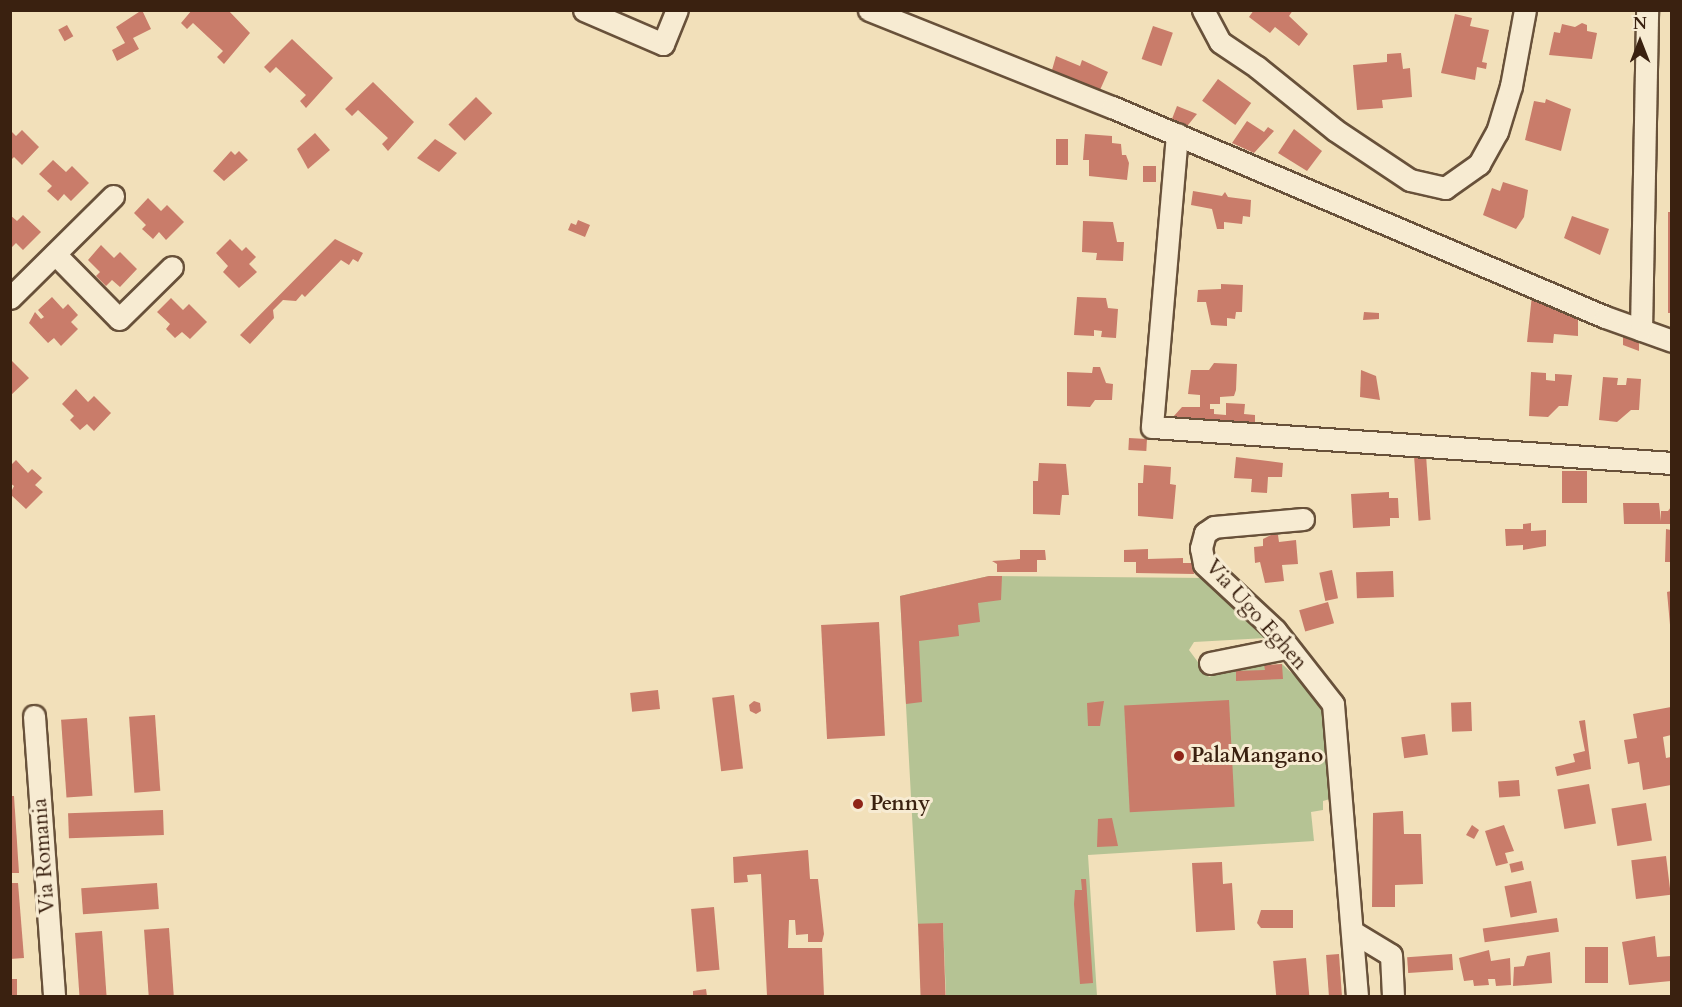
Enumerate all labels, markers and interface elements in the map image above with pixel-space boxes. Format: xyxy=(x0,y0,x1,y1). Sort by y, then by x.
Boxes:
north arrow xyxy=(1610,12,1670,72)
text: N xyxy=(1633,13,1647,35)
street label: Via Ugo Eghen xyxy=(1200,555,1312,675)
place label: PalaMangano xyxy=(1191,743,1323,769)
marker: PalaMangano xyxy=(1172,749,1186,763)
place label: Penny xyxy=(870,791,930,817)
street label: Via Romania xyxy=(27,797,61,915)
marker: Penny xyxy=(851,797,865,811)

